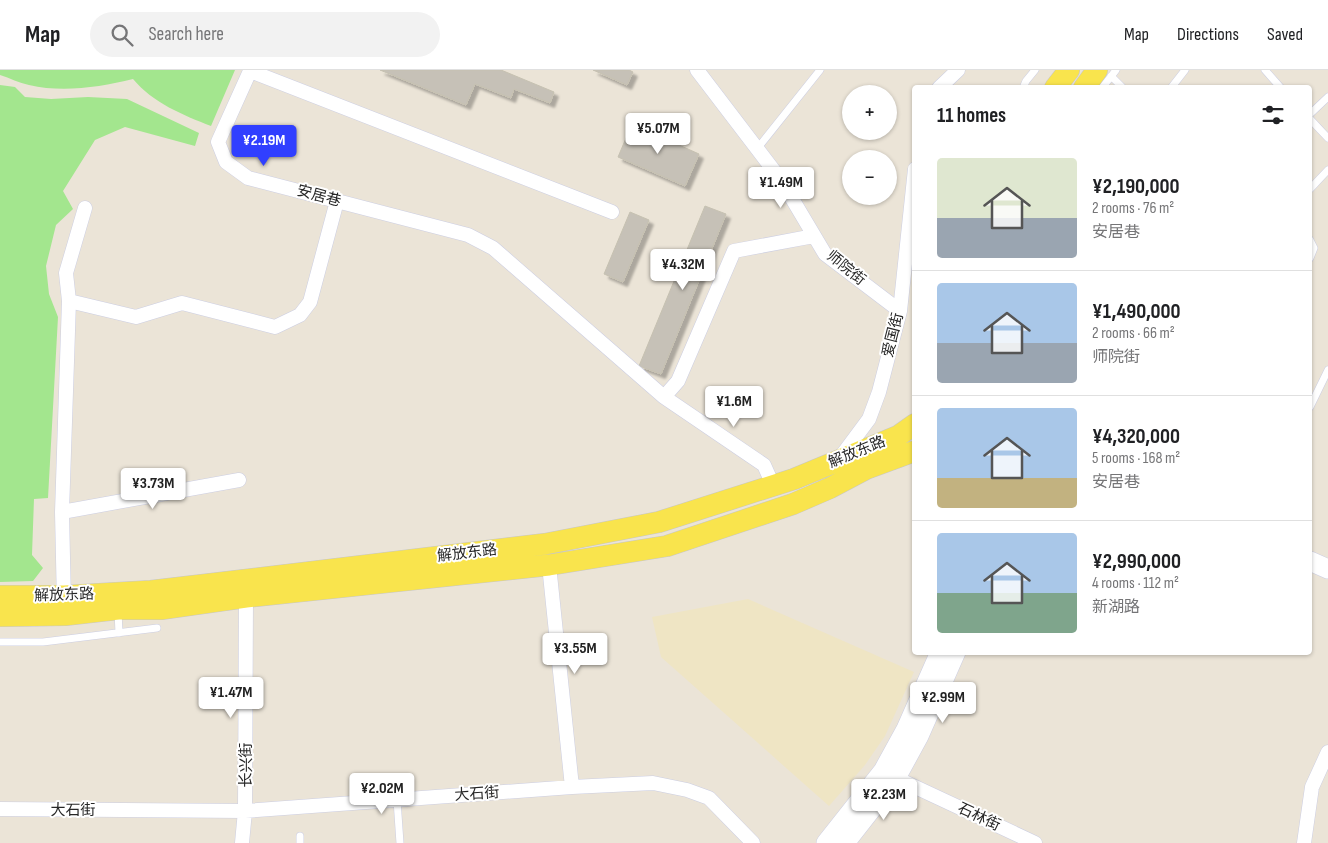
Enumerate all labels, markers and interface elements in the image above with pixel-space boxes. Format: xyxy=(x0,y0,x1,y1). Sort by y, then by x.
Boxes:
search box xyxy=(90,12,440,57)
text: Map xyxy=(25,20,60,49)
icon: search xyxy=(108,21,136,49)
text: Search here xyxy=(148,23,224,46)
text: Map xyxy=(1124,24,1149,45)
text: Directions xyxy=(1177,24,1239,45)
text: Saved xyxy=(1267,24,1303,45)
map controls xyxy=(842,85,897,205)
button: + xyxy=(842,85,897,140)
icon: filters xyxy=(1259,101,1287,129)
text: 11 homes xyxy=(937,103,1006,128)
pin: ¥5.07M xyxy=(617,112,699,155)
text: ¥5.07M xyxy=(636,119,680,138)
pin: ¥2.19M xyxy=(223,124,305,167)
text: ¥2.19M xyxy=(243,131,285,150)
button: − xyxy=(842,150,897,205)
pin: ¥1.49M xyxy=(740,166,822,209)
text: ¥1.49M xyxy=(759,173,803,192)
text: ¥2,190,000 xyxy=(1092,174,1179,199)
icon: home xyxy=(977,178,1037,238)
street label: 安居巷 xyxy=(295,181,343,211)
text: 2 rooms · 76 m² xyxy=(1092,199,1174,218)
text: 安居巷 xyxy=(1092,223,1140,242)
street label: 师院街 xyxy=(823,246,869,290)
pin: ¥4.32M xyxy=(642,248,724,291)
text: ¥4.32M xyxy=(661,255,705,274)
text: ¥1,490,000 xyxy=(1092,299,1181,324)
icon: home xyxy=(977,303,1037,363)
street label: 爱国街 xyxy=(878,311,908,359)
text: 2 rooms · 66 m² xyxy=(1092,324,1175,343)
text: 师院街 xyxy=(1092,348,1140,367)
pin: ¥1.6M xyxy=(699,386,769,428)
text: ¥1.6M xyxy=(716,392,752,411)
text: ¥4,320,000 xyxy=(1092,424,1180,449)
icon: home xyxy=(977,428,1037,488)
street label: 解放东路 xyxy=(826,432,888,472)
text: 5 rooms · 168 m² xyxy=(1092,449,1180,468)
pin: ¥3.73M xyxy=(112,468,194,510)
text: 安居巷 xyxy=(1092,473,1140,492)
text: ¥3.73M xyxy=(132,474,174,493)
street label: 解放东路 xyxy=(436,540,498,566)
text: ¥2,990,000 xyxy=(1092,549,1181,574)
icon: home xyxy=(977,553,1037,613)
text: 4 rooms · 112 m² xyxy=(1092,574,1179,593)
street label: 解放东路 xyxy=(34,584,94,606)
text: 新湖路 xyxy=(1092,598,1140,617)
pin: ¥3.55M xyxy=(534,632,616,675)
text: ¥3.55M xyxy=(553,639,597,658)
pin: ¥1.47M xyxy=(190,676,272,719)
pin: ¥2.99M xyxy=(902,682,984,724)
text: ¥1.47M xyxy=(210,683,252,702)
text: ¥2.99M xyxy=(921,688,965,707)
street label: 长兴街 xyxy=(237,742,256,788)
pin: ¥2.02M xyxy=(341,772,423,815)
pin: ¥2.23M xyxy=(843,778,925,821)
text: ¥2.02M xyxy=(360,779,404,798)
street label: 大石街 xyxy=(454,783,500,805)
text: ¥2.23M xyxy=(862,785,906,804)
street label: 石林街 xyxy=(955,799,1003,835)
street label: 大石街 xyxy=(50,801,96,820)

